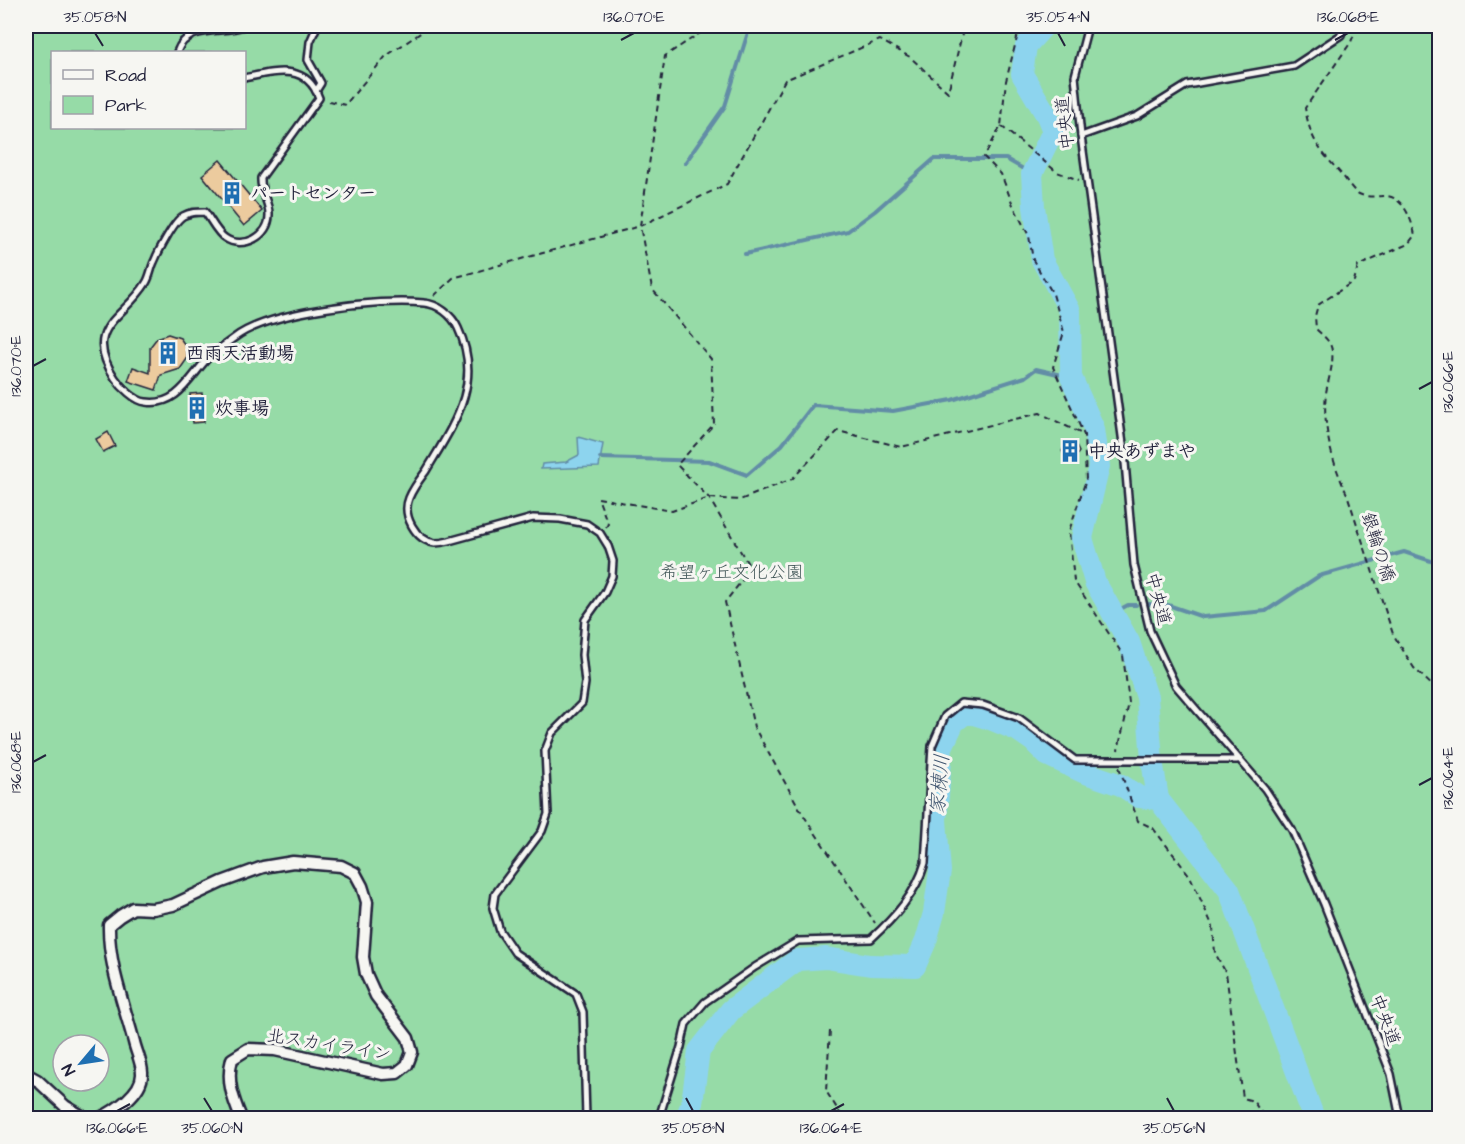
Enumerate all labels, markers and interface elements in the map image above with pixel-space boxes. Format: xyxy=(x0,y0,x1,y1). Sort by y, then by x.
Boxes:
text: 35.058°N xyxy=(64,7,126,28)
text: 136.070°E xyxy=(603,7,665,28)
text: 35.054°N xyxy=(1026,7,1090,28)
text: 136.068°E xyxy=(1317,7,1379,28)
legend xyxy=(51,51,246,129)
text: Road xyxy=(105,63,146,88)
text: Park xyxy=(105,93,147,118)
street label: 中央道 xyxy=(1050,95,1080,151)
building icon: パートセンター xyxy=(219,180,245,206)
place label: パートセンター xyxy=(250,181,376,206)
text: 136.070°E xyxy=(6,335,27,397)
building icon: 西雨天活動場 xyxy=(155,340,181,366)
place label: 西雨天活動場 xyxy=(186,341,294,366)
text: 136.066°E xyxy=(1438,351,1459,413)
building icon: 炊事場 xyxy=(184,395,210,421)
place label: 炊事場 xyxy=(215,396,269,421)
building icon: 中央あずまや xyxy=(1057,438,1083,464)
place label: 中央あずまや xyxy=(1088,439,1196,464)
street label: 銀輪の橋 xyxy=(1355,509,1401,585)
park label: 希望ヶ丘文化公園 xyxy=(660,560,804,585)
street label: 中央道 xyxy=(1139,570,1177,628)
text: 136.068°E xyxy=(6,731,27,793)
text: 136.064°E xyxy=(1438,747,1459,809)
water label: 家棟川 xyxy=(923,753,957,815)
street label: 中央道 xyxy=(1364,990,1406,1050)
street label: 北スカイライン xyxy=(265,1023,393,1067)
north arrow xyxy=(51,1033,111,1093)
text: N xyxy=(57,1060,81,1080)
text: 136.066°E xyxy=(86,1118,148,1139)
text: 35.060°N xyxy=(181,1118,243,1139)
text: 35.058°N xyxy=(662,1118,724,1139)
text: 136.064°E xyxy=(800,1118,862,1139)
text: 35.056°N xyxy=(1143,1118,1205,1139)

